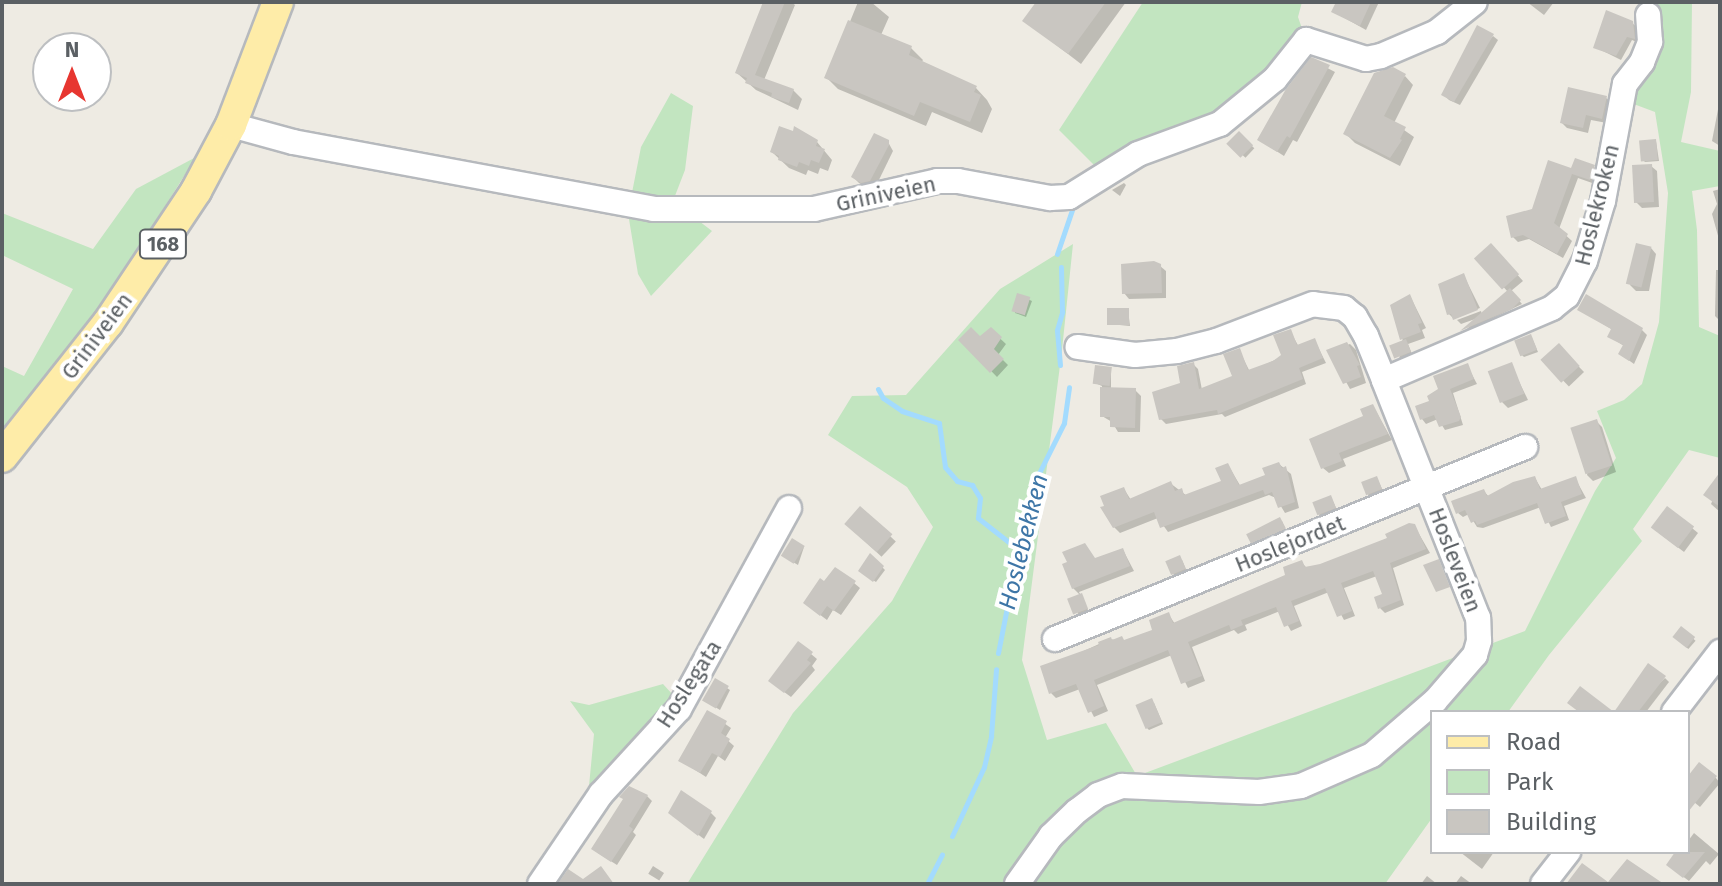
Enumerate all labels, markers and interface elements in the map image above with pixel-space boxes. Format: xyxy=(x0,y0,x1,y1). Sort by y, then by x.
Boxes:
north arrow xyxy=(32,32,112,112)
text: N xyxy=(65,36,79,63)
street label: Hoslekroken xyxy=(1569,142,1625,268)
street label: Griniveien xyxy=(834,171,938,217)
road number: 168 xyxy=(137,228,189,260)
street label: Griniveien xyxy=(56,288,138,384)
water label: Hoslebekken xyxy=(993,471,1055,613)
street label: Hosleveien xyxy=(1423,504,1487,616)
street label: Hoslejordet xyxy=(1231,510,1349,578)
street label: Hoslegata xyxy=(651,635,727,733)
legend xyxy=(1430,710,1690,854)
text: Road xyxy=(1506,728,1561,756)
text: Park xyxy=(1506,768,1553,796)
text: Building xyxy=(1506,808,1596,836)

